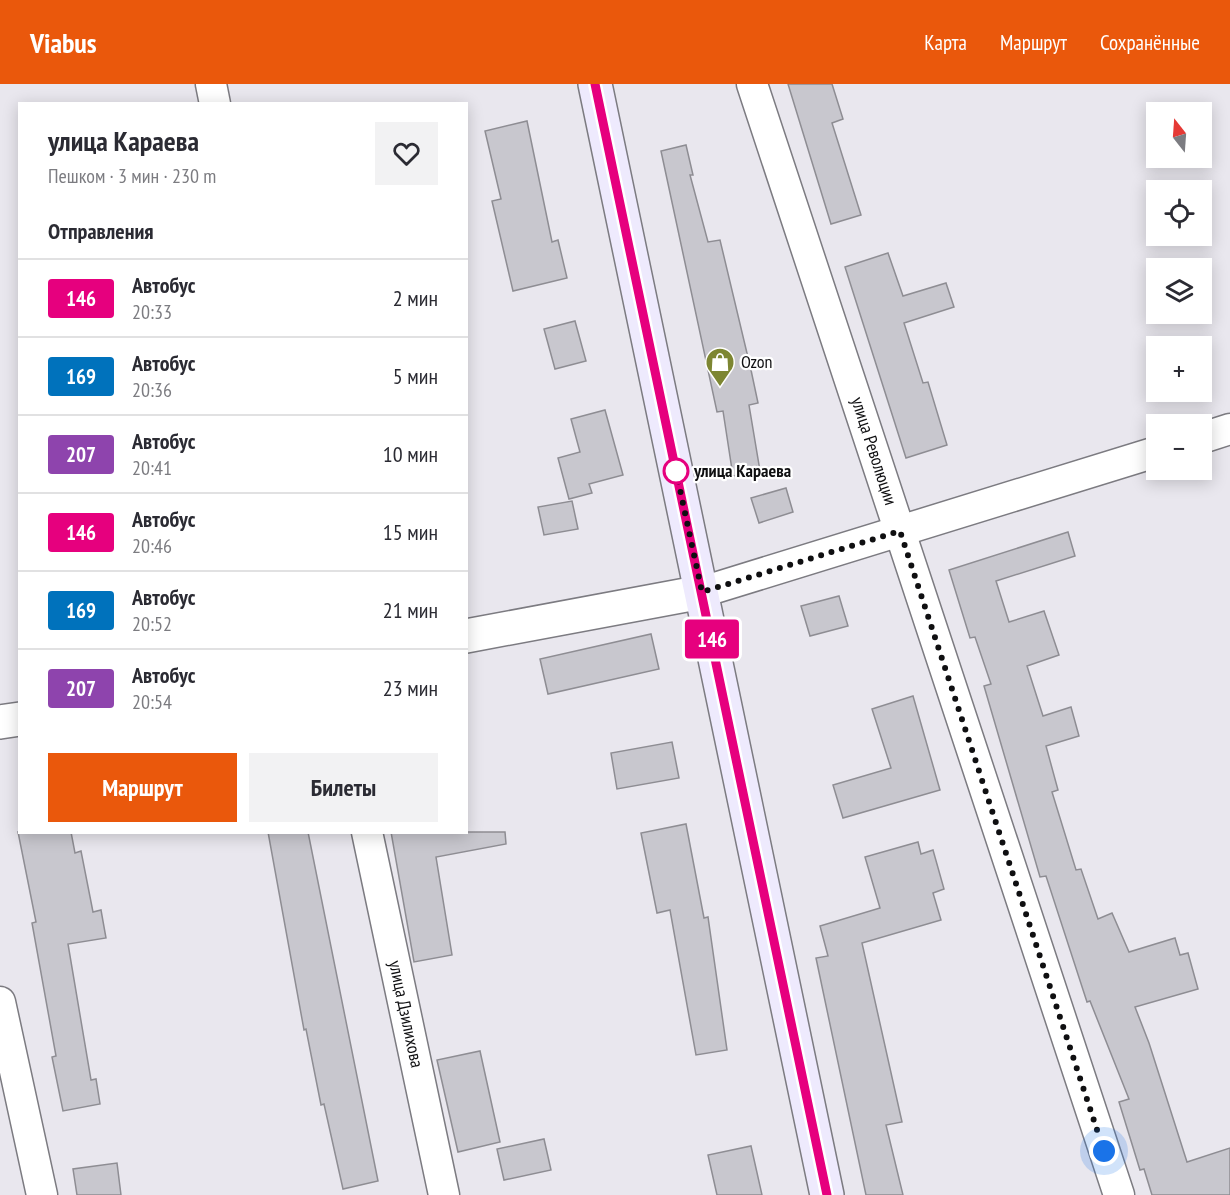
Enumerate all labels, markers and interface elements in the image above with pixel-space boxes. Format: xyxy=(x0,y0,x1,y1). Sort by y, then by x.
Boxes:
text: Viabus xyxy=(30,24,97,61)
text: Карта xyxy=(924,29,967,56)
text: Маршрут xyxy=(1000,29,1067,56)
text: Сохранённые xyxy=(1100,29,1200,56)
north arrow xyxy=(1146,102,1212,168)
map controls xyxy=(1146,102,1212,480)
text: улица Караева xyxy=(48,122,199,159)
button: heart xyxy=(375,122,438,185)
text: Пешком · 3 мин · 230 m xyxy=(48,163,216,189)
button: locate xyxy=(1146,180,1212,246)
text: Отправления xyxy=(48,217,154,245)
button: layers xyxy=(1146,258,1212,324)
text: Автобус xyxy=(132,271,195,299)
text: 2 мин xyxy=(393,284,438,312)
text: 146 xyxy=(66,285,96,312)
text: 20:33 xyxy=(132,299,172,325)
button: + xyxy=(1146,336,1212,402)
shop icon: Ozon xyxy=(704,346,736,388)
text: Автобус xyxy=(132,349,195,377)
place label: Ozon xyxy=(741,350,773,373)
text: 5 мин xyxy=(393,362,438,390)
text: 169 xyxy=(66,363,96,390)
text: 20:36 xyxy=(132,377,172,403)
street label: улица Революции xyxy=(846,394,903,508)
button: − xyxy=(1146,414,1212,480)
text: Автобус xyxy=(132,427,195,455)
text: 10 мин xyxy=(383,440,438,468)
text: 207 xyxy=(66,441,96,468)
text: 20:41 xyxy=(132,455,172,481)
marker: улица Караева xyxy=(663,458,689,484)
place label: улица Караева xyxy=(693,459,791,482)
text: Автобус xyxy=(132,505,195,533)
text: 15 мин xyxy=(383,518,438,546)
text: 146 xyxy=(66,519,96,546)
text: 20:46 xyxy=(132,533,172,559)
text: Автобус xyxy=(132,583,195,611)
text: 21 мин xyxy=(383,596,438,624)
text: 169 xyxy=(66,597,96,624)
text: 20:52 xyxy=(132,611,172,637)
line badge: 146 xyxy=(678,620,746,658)
text: 146 xyxy=(697,626,727,653)
text: Автобус xyxy=(132,661,195,689)
text: 23 мин xyxy=(383,674,438,702)
text: 207 xyxy=(66,675,96,702)
text: 20:54 xyxy=(132,689,172,715)
button: Маршрут xyxy=(48,753,237,822)
button: Билеты xyxy=(249,753,438,822)
street label: улица Дзилихова xyxy=(384,958,429,1070)
your location xyxy=(1089,1136,1119,1166)

